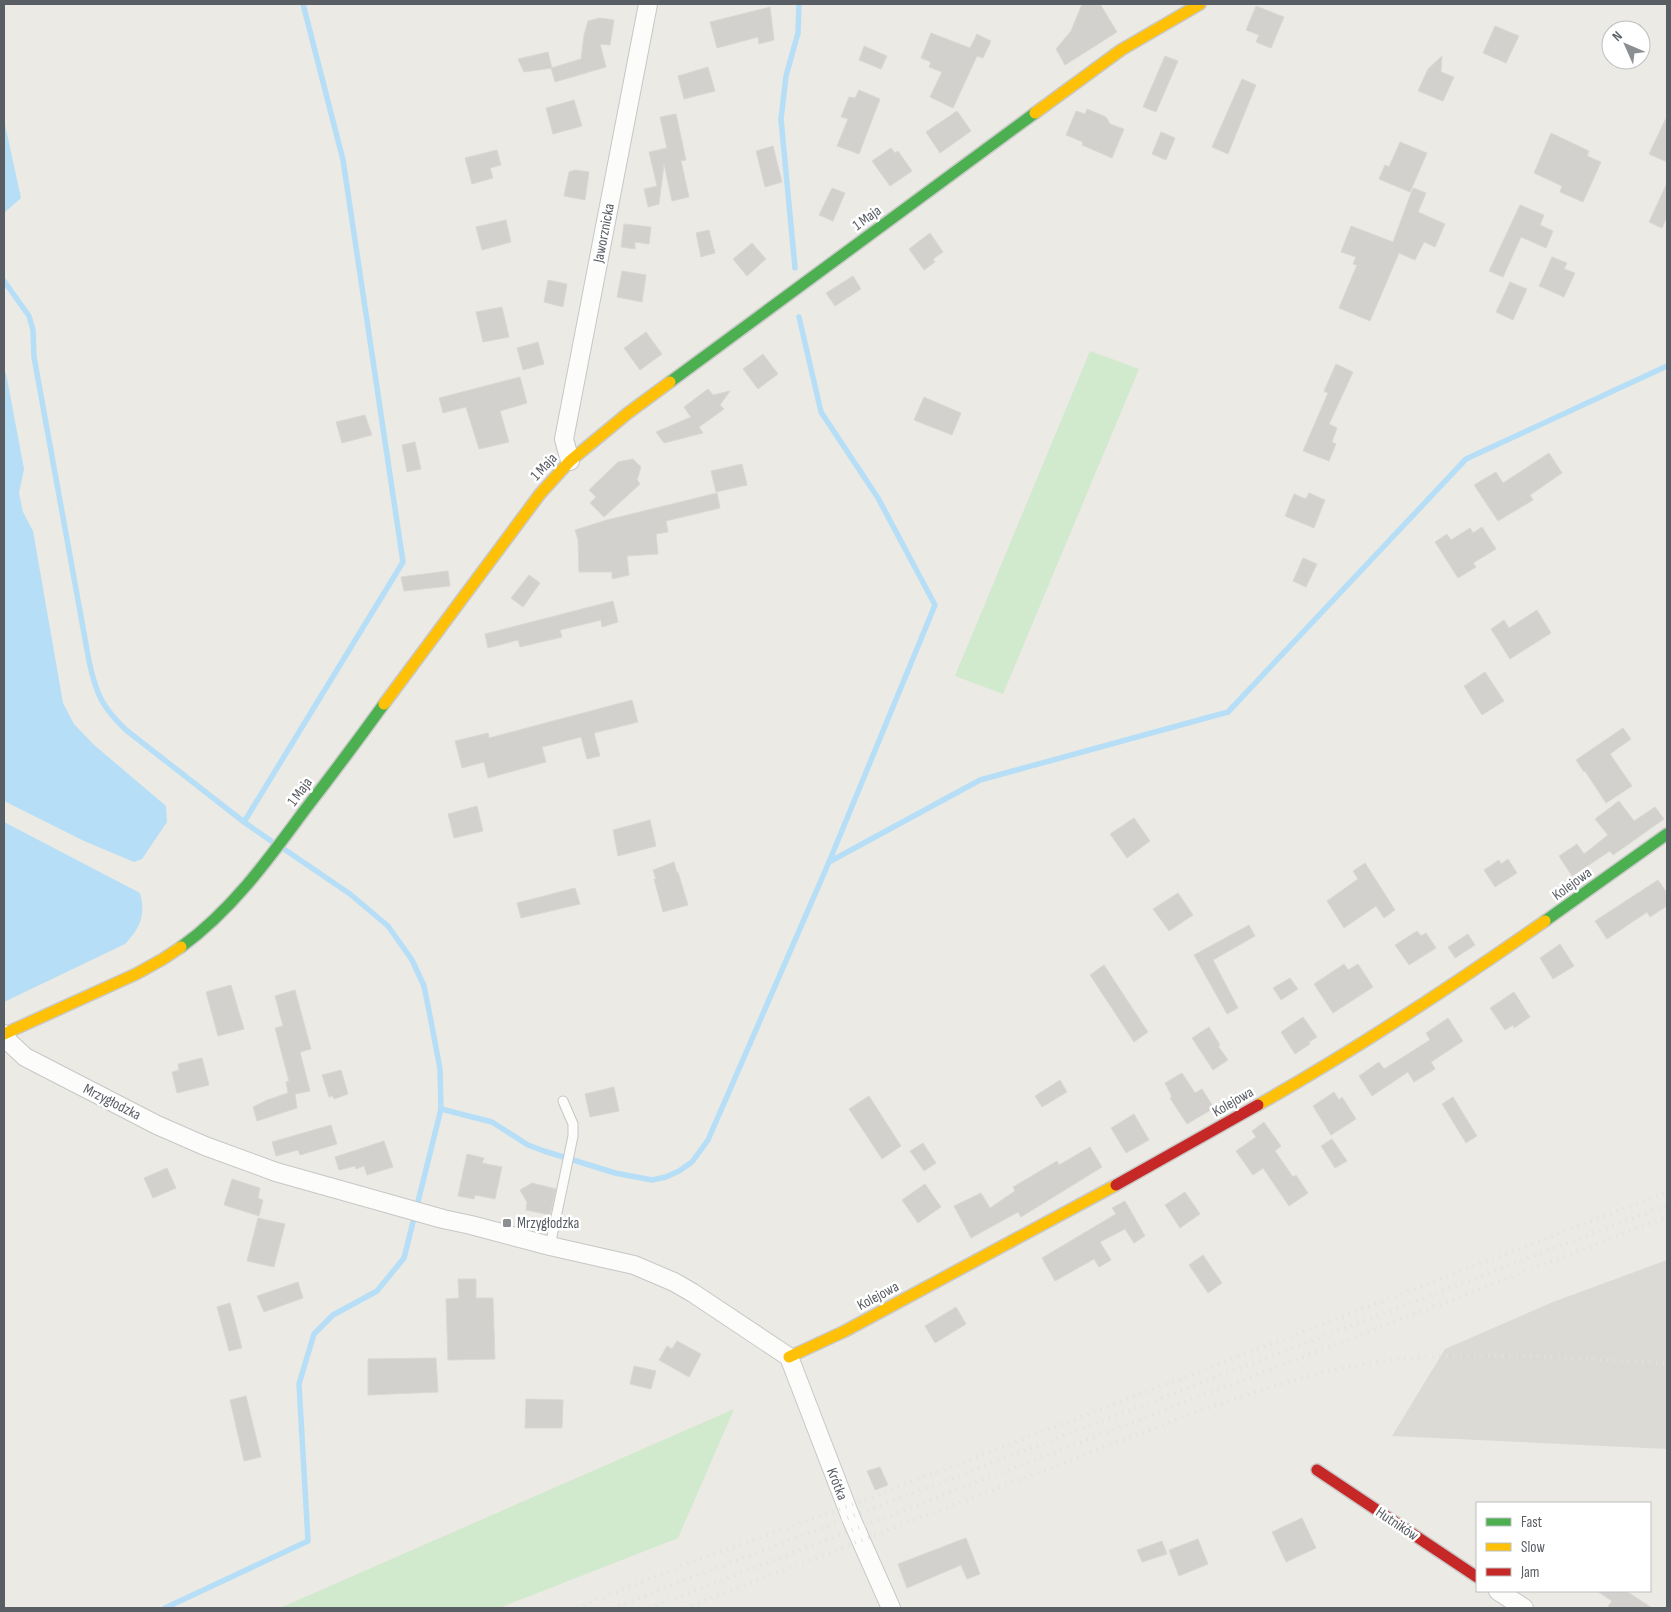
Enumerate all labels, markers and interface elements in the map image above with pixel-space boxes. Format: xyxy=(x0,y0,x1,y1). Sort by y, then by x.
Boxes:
north arrow xyxy=(1601,20,1651,70)
text: N xyxy=(1609,28,1626,45)
street label: 1 Maja xyxy=(849,201,885,235)
street label: Jaworznicka xyxy=(589,202,619,265)
street label: 1 Maja xyxy=(527,449,562,485)
street label: 1 Maja xyxy=(283,774,317,810)
street label: Kolejowa xyxy=(1548,863,1596,905)
street label: Mrzygłodzka xyxy=(80,1079,144,1125)
street label: Kolejowa xyxy=(1209,1083,1257,1121)
place label: Mrzygłodzka xyxy=(517,1214,579,1233)
marker: Mrzygłodzka xyxy=(501,1217,513,1229)
street label: Kolejowa xyxy=(854,1277,902,1315)
street label: Krótka xyxy=(822,1465,852,1503)
legend xyxy=(1476,1502,1651,1592)
street label: Hutników xyxy=(1372,1503,1423,1546)
text: Fast xyxy=(1521,1513,1543,1532)
text: Slow xyxy=(1521,1538,1545,1557)
text: Jam xyxy=(1520,1563,1539,1582)

